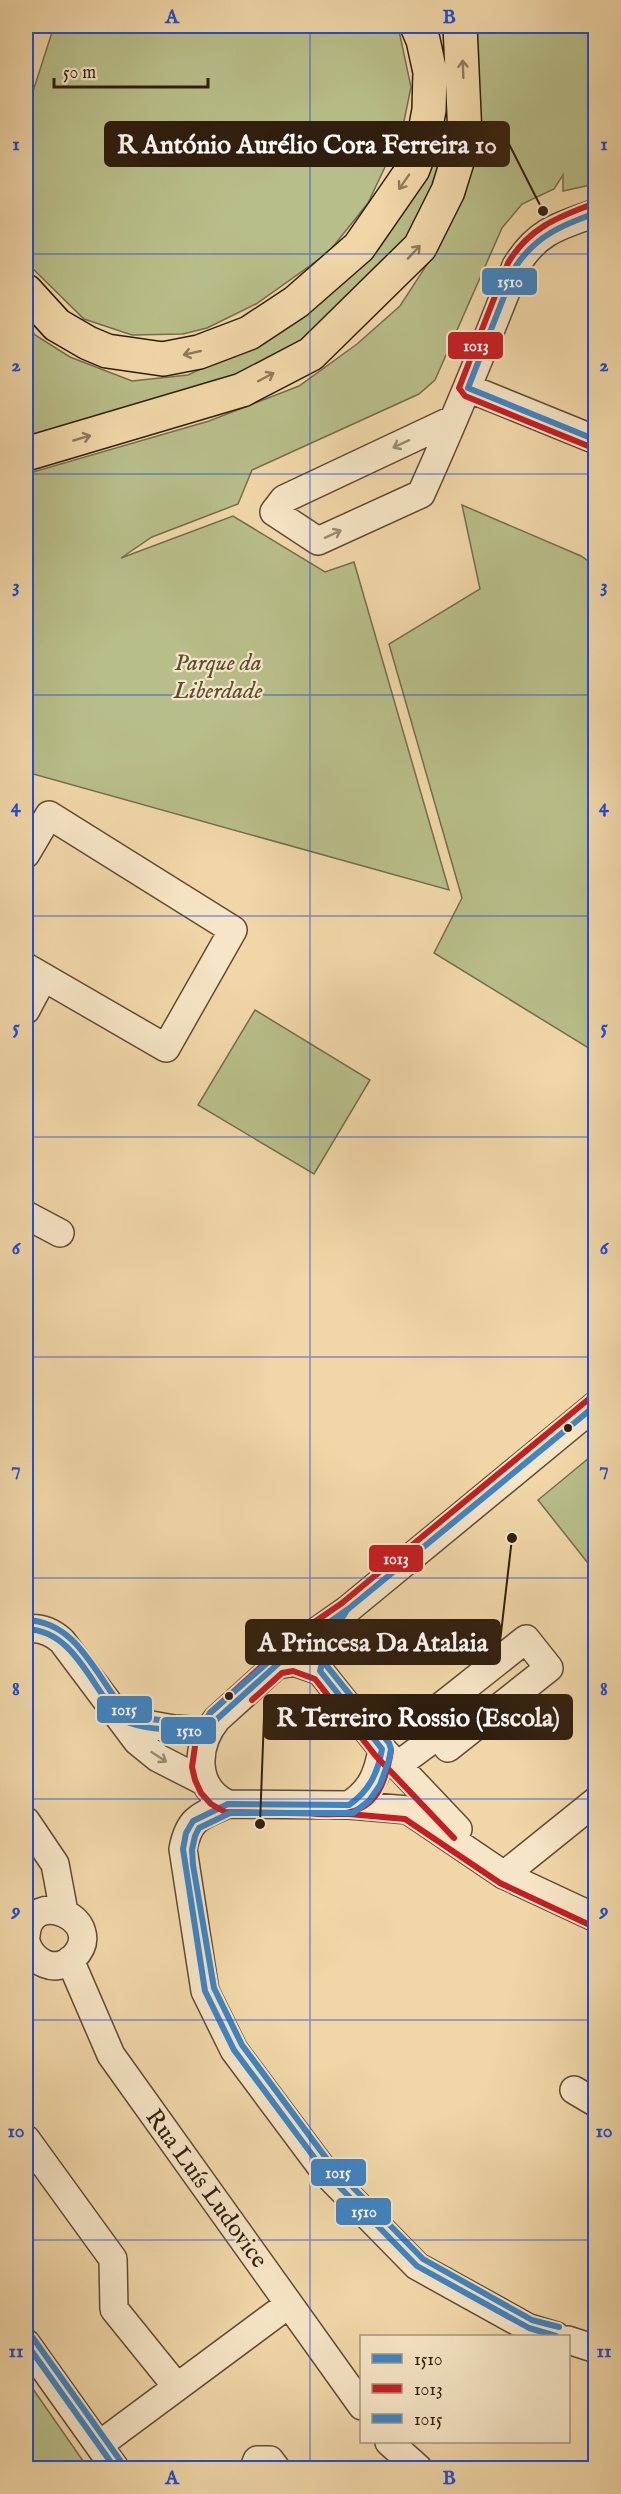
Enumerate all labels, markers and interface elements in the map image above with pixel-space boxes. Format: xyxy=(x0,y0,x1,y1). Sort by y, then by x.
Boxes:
text: A xyxy=(164,5,180,30)
text: B xyxy=(442,5,456,30)
scale bar xyxy=(54,51,208,89)
one-way arrow xyxy=(457,60,469,80)
text: 50 m xyxy=(63,62,96,85)
callout: R António Aurélio Cora Ferreira 10 xyxy=(105,122,509,166)
text: R António Aurélio Cora Ferreira 10 xyxy=(117,129,497,162)
text: 1 xyxy=(12,132,20,157)
text: 1 xyxy=(600,132,608,157)
one-way arrow xyxy=(398,173,410,190)
one-way arrow xyxy=(407,245,421,260)
line badge: 1510 xyxy=(481,267,538,296)
text: 1510 xyxy=(497,273,523,293)
line badge: 1013 xyxy=(447,331,504,360)
text: 1013 xyxy=(463,337,489,357)
one-way arrow xyxy=(183,347,202,359)
text: 2 xyxy=(11,353,21,378)
text: 2 xyxy=(599,353,609,378)
one-way arrow xyxy=(257,371,275,382)
one-way arrow xyxy=(72,432,91,444)
one-way arrow xyxy=(393,439,411,451)
one-way arrow xyxy=(324,528,342,540)
text: 3 xyxy=(12,574,20,599)
text: 3 xyxy=(600,574,608,599)
park label: Parque da Liberdade xyxy=(172,648,263,707)
text: 4 xyxy=(11,794,22,819)
text: 4 xyxy=(599,794,610,819)
text: 5 xyxy=(12,1015,20,1040)
text: 5 xyxy=(600,1015,608,1040)
text: 6 xyxy=(12,1236,22,1261)
text: 6 xyxy=(600,1236,610,1261)
unlabelled marker xyxy=(562,1422,574,1434)
text: 7 xyxy=(11,1457,21,1482)
text: 7 xyxy=(599,1457,609,1482)
line badge: 1013 xyxy=(368,1544,424,1573)
text: 1013 xyxy=(383,1550,409,1570)
callout: A Princesa Da Atalaia xyxy=(246,1620,500,1664)
text: A Princesa Da Atalaia xyxy=(257,1627,489,1660)
text: 8 xyxy=(12,1677,20,1702)
text: 8 xyxy=(600,1677,608,1702)
unlabelled marker xyxy=(223,1690,235,1702)
line badge: 1015 xyxy=(96,1695,153,1724)
callout: R Terreiro Rossio (Escola) xyxy=(264,1695,572,1739)
text: 1015 xyxy=(111,1701,137,1721)
text: R Terreiro Rossio (Escola) xyxy=(276,1702,560,1735)
line badge: 1510 xyxy=(160,1716,217,1745)
text: 1510 xyxy=(176,1722,202,1742)
one-way arrow xyxy=(150,1752,167,1764)
text: 9 xyxy=(11,1898,21,1923)
text: 9 xyxy=(599,1898,609,1923)
street label: Rua Luís Ludovice xyxy=(138,2103,274,2274)
text: 10 xyxy=(7,2119,25,2144)
text: 10 xyxy=(595,2119,613,2144)
line badge: 1015 xyxy=(310,2158,367,2187)
text: 1015 xyxy=(325,2164,351,2184)
line badge: 1510 xyxy=(335,2197,392,2226)
text: 1510 xyxy=(351,2203,377,2223)
legend xyxy=(360,2335,570,2443)
text: 11 xyxy=(9,2339,23,2364)
text: 11 xyxy=(597,2339,611,2364)
text: 1510 xyxy=(414,2349,443,2372)
text: 1013 xyxy=(414,2379,443,2402)
text: 1015 xyxy=(414,2409,443,2432)
text: A xyxy=(164,2466,180,2491)
text: B xyxy=(442,2466,456,2491)

